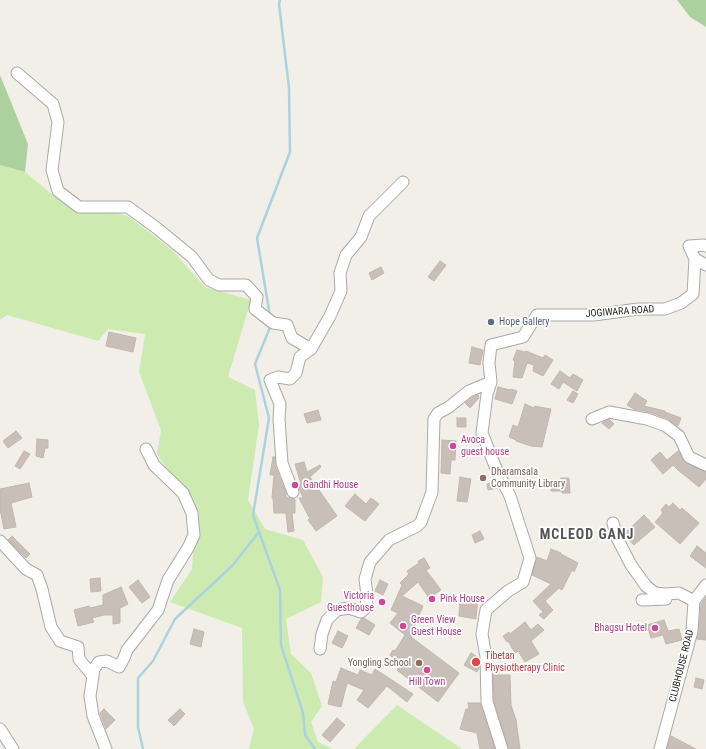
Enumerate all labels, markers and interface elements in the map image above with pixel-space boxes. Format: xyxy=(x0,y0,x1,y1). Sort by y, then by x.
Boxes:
street label: JOGIWARA ROAD xyxy=(585,304,655,320)
place label: Hope Gallery xyxy=(499,316,549,328)
marker: Hope Gallery xyxy=(486,317,496,327)
place label: Avoca guest house xyxy=(461,434,509,458)
marker: Avoca guest house xyxy=(448,441,458,451)
place label: Dharamsala Community Library xyxy=(491,466,565,490)
marker: Dharamsala Community Library xyxy=(478,473,488,483)
place label: Gandhi House xyxy=(303,479,358,491)
marker: Gandhi House xyxy=(290,480,300,490)
district label: MCLEOD GANJ xyxy=(540,527,634,543)
place label: Victoria Guesthouse xyxy=(327,590,374,614)
place label: Pink House xyxy=(440,593,485,605)
marker: Pink House xyxy=(427,594,437,604)
marker: Victoria Guesthouse xyxy=(377,597,387,607)
place label: Green View Guest House xyxy=(411,614,462,638)
marker: Green View Guest House xyxy=(398,621,408,631)
place label: Bhagsu Hotel xyxy=(594,622,647,634)
marker: Bhagsu Hotel xyxy=(650,623,660,633)
street label: CLUBHOUSE ROAD xyxy=(667,629,697,703)
place label: Tibetan Physiotherapy Clinic xyxy=(485,650,565,674)
marker: Tibetan Physiotherapy Clinic xyxy=(470,656,482,668)
place label: Yongling School xyxy=(348,657,411,669)
marker: Yongling School xyxy=(414,658,424,668)
marker: Hill Town xyxy=(422,665,432,675)
place label: Hill Town xyxy=(409,676,445,688)

